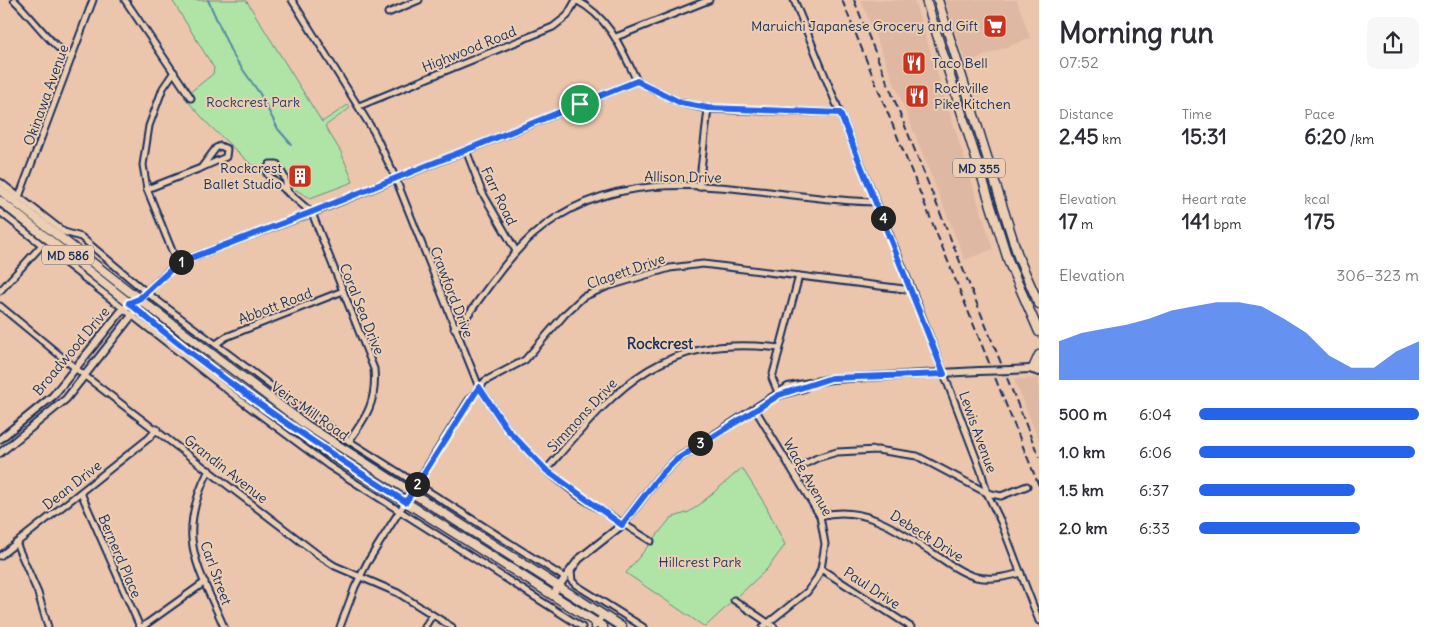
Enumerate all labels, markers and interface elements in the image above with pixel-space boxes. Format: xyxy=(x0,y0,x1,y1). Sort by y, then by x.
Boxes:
supermarket icon: Maruichi Japanese Grocery and Gift xyxy=(982,13,1008,39)
text: Morning run xyxy=(1059,15,1214,51)
place label: Maruichi Japanese Grocery and Gift xyxy=(751,17,978,35)
button: share xyxy=(1367,17,1419,69)
street label: Highwood Road xyxy=(419,22,519,76)
street label: Okinawa Avenue xyxy=(19,42,73,148)
restaurant icon: Taco Bell xyxy=(901,50,927,76)
text: 07:52 xyxy=(1059,52,1099,72)
place label: Taco Bell xyxy=(932,54,988,72)
place label: Rockville Pike Kitchen xyxy=(934,79,1011,113)
pin xyxy=(559,83,601,125)
restaurant icon: Rockville Pike Kitchen xyxy=(904,83,930,109)
icon: arrive xyxy=(566,90,594,118)
park label: Rockcrest Park xyxy=(206,93,300,111)
text: Distance xyxy=(1059,105,1114,123)
text: Time xyxy=(1182,105,1212,123)
text: Pace xyxy=(1304,105,1335,123)
text: 2.45 xyxy=(1059,123,1099,150)
text: 15:31 xyxy=(1182,123,1227,150)
text: 6:20 xyxy=(1304,123,1347,150)
text: km xyxy=(1099,130,1121,148)
text: /km xyxy=(1347,130,1374,148)
road number: MD 355 xyxy=(953,158,1005,178)
place label: Rockcrest Ballet Studio xyxy=(203,159,282,193)
building icon: Rockcrest Ballet Studio xyxy=(287,163,313,189)
street label: Farr Road xyxy=(477,164,521,228)
street label: Allison Drive xyxy=(644,167,722,187)
text: Elevation xyxy=(1059,190,1116,208)
text: Heart rate xyxy=(1182,190,1247,208)
text: kcal xyxy=(1304,190,1330,208)
pin: 4 xyxy=(870,206,896,230)
text: 17 xyxy=(1059,208,1078,235)
text: 141 xyxy=(1182,208,1210,235)
text: 175 xyxy=(1304,208,1335,235)
text: 4 xyxy=(879,209,888,227)
text: m xyxy=(1078,215,1093,233)
text: bpm xyxy=(1210,215,1242,233)
street label: Crawford Drive xyxy=(426,244,478,340)
road number: MD 586 xyxy=(42,246,94,264)
street label: Clagett Drive xyxy=(585,249,667,293)
pin: 1 xyxy=(168,250,194,274)
text: 1 xyxy=(179,253,184,271)
street label: Coral Sea Drive xyxy=(336,261,388,357)
text: Elevation xyxy=(1059,265,1125,285)
text: 306–323 m xyxy=(1336,265,1419,285)
street label: Abbott Road xyxy=(235,284,315,328)
street label: Broadwood Drive xyxy=(29,303,113,399)
district label: Rockcrest xyxy=(627,334,694,353)
street label: Simmons Drive xyxy=(543,374,621,456)
street label: Veirs Mill Road xyxy=(267,377,353,445)
street label: Lewis Avenue xyxy=(955,389,1001,475)
text: 500 m xyxy=(1059,404,1107,424)
text: 6:04 xyxy=(1139,404,1172,424)
pin: 3 xyxy=(688,430,712,456)
street label: Grandin Avenue xyxy=(180,431,272,507)
text: 3 xyxy=(697,434,704,452)
street label: Wade Avenue xyxy=(779,435,837,519)
text: 1.0 km xyxy=(1059,442,1105,462)
text: 6:06 xyxy=(1139,442,1172,462)
street label: Dean Drive xyxy=(39,456,105,514)
pin: 2 xyxy=(404,472,430,496)
text: 2 xyxy=(414,475,421,493)
text: 1.5 km xyxy=(1059,480,1104,500)
text: 6:37 xyxy=(1139,480,1169,500)
street label: Debeck Drive xyxy=(887,506,967,566)
street label: Bernerd Place xyxy=(94,511,146,601)
text: 2.0 km xyxy=(1059,518,1108,538)
text: 6:33 xyxy=(1139,518,1170,538)
street label: Carl Street xyxy=(196,539,236,608)
park label: Hillcrest Park xyxy=(659,553,741,571)
street label: Paul Drive xyxy=(840,563,904,613)

